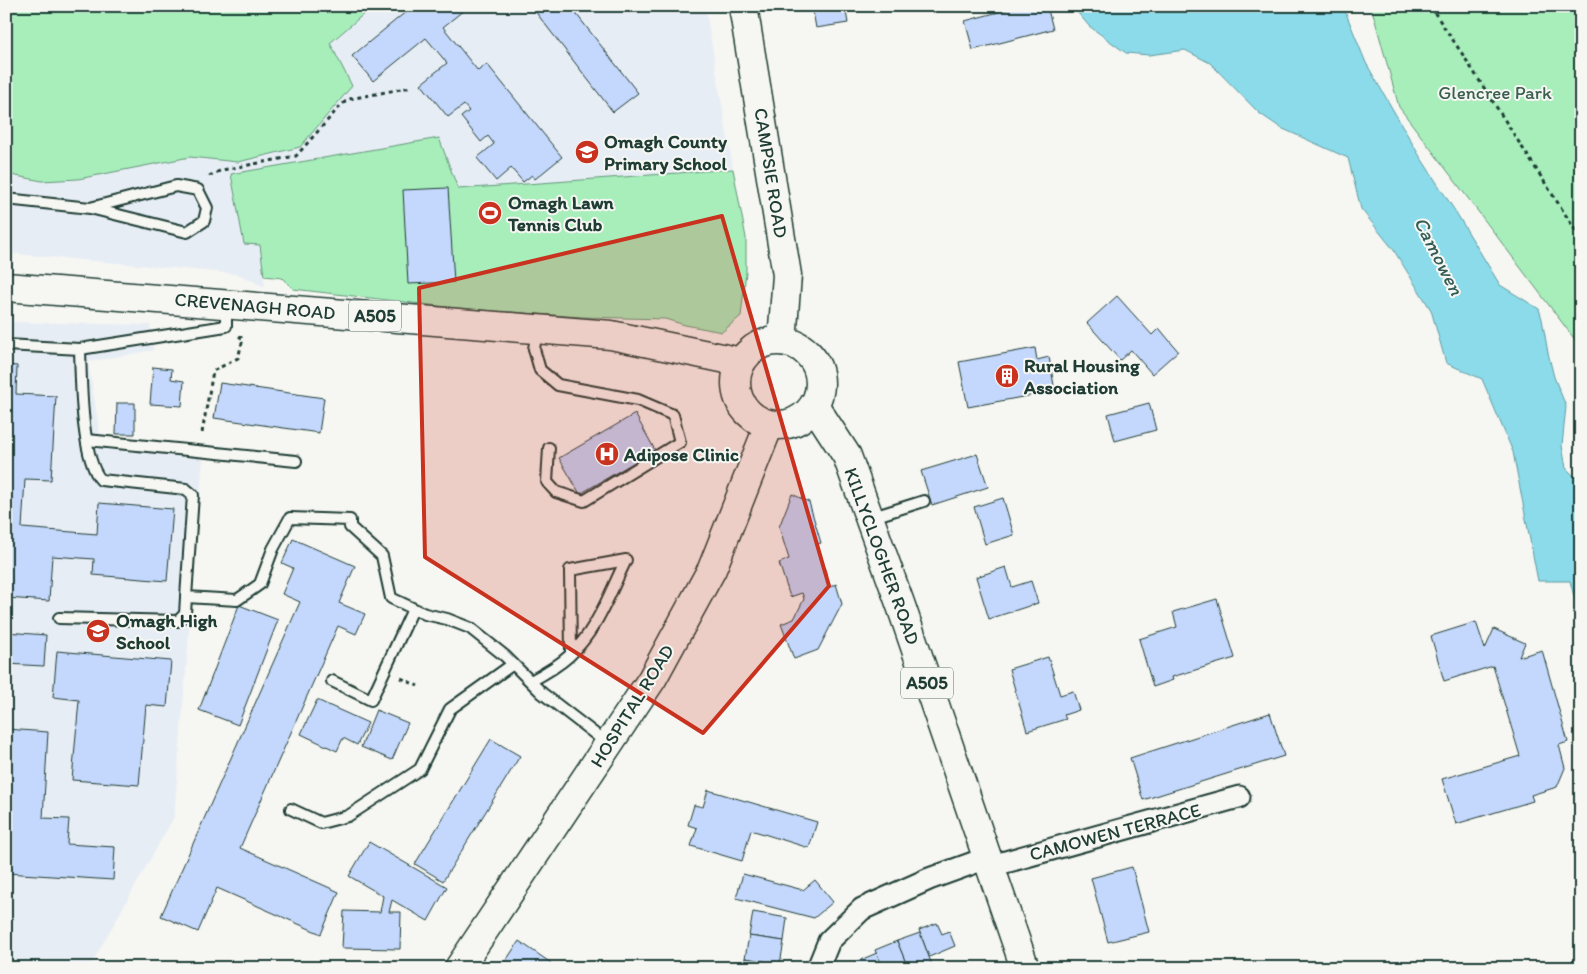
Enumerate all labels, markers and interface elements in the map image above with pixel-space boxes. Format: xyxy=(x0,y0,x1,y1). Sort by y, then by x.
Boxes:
park label: Glencree Park xyxy=(1438,81,1552,104)
street label: CAMPSIE ROAD xyxy=(749,106,793,240)
place label: Omagh County Primary School xyxy=(604,130,728,175)
school or university icon: Omagh County Primary School xyxy=(574,139,600,165)
place label: Omagh Lawn Tennis Club xyxy=(507,191,615,236)
sports icon: Omagh Lawn Tennis Club xyxy=(477,200,503,226)
water label: Camowen xyxy=(1409,213,1469,300)
street label: CREVENAGH ROAD xyxy=(174,288,336,324)
road number: A505 xyxy=(349,300,401,332)
place label: Rural Housing Association xyxy=(1023,354,1140,399)
building icon: Rural Housing Association xyxy=(994,363,1020,389)
hospital icon: Adipose Clinic xyxy=(594,441,620,467)
place label: Adipose Clinic xyxy=(623,443,739,466)
street label: KILLYCLOGHER ROAD xyxy=(839,464,925,648)
place label: Omagh High School xyxy=(116,609,217,654)
school or university icon: Omagh High School xyxy=(85,618,111,644)
street label: HOSPITAL ROAD xyxy=(585,640,679,772)
road number: A505 xyxy=(901,668,953,698)
street label: CAMOWEN TERRACE xyxy=(1027,798,1203,866)

